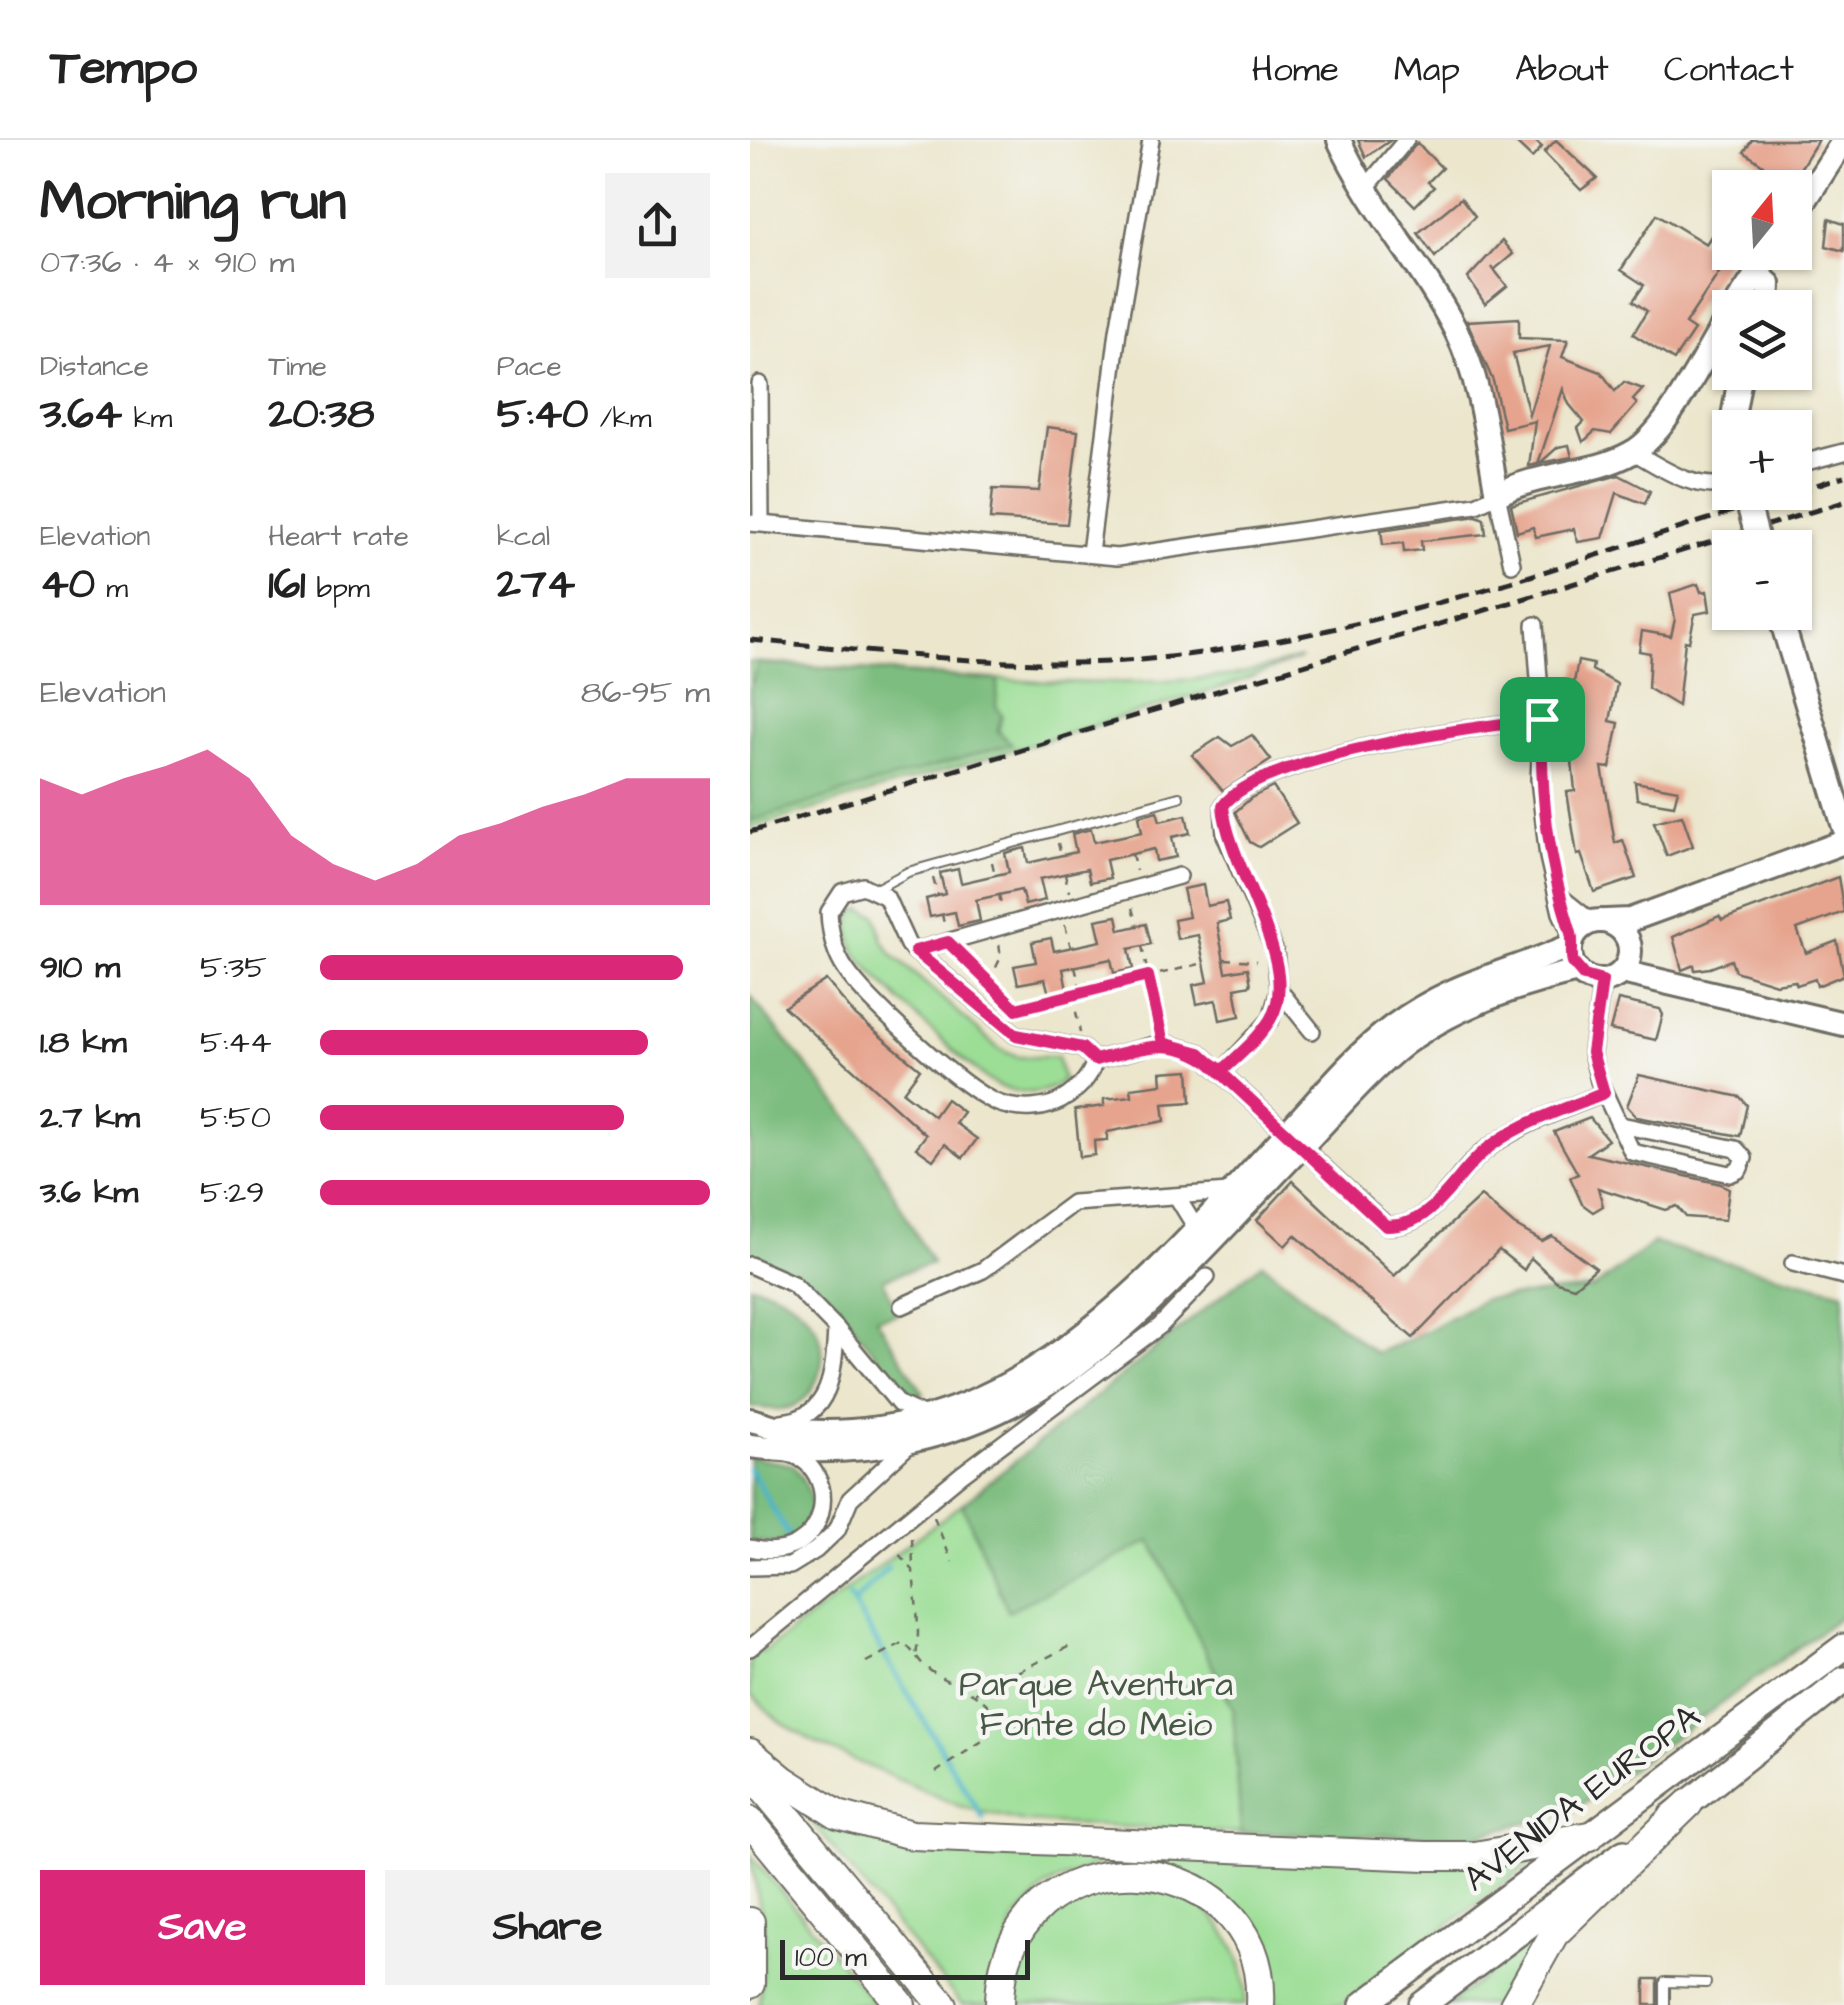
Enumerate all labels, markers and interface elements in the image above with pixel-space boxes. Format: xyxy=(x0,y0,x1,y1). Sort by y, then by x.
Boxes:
text: Tempo xyxy=(50,36,197,102)
text: Home xyxy=(1252,45,1339,94)
text: Map xyxy=(1394,45,1460,94)
text: About xyxy=(1515,45,1609,94)
text: Contact xyxy=(1664,45,1794,94)
text: Morning run xyxy=(40,164,346,240)
north arrow xyxy=(1712,170,1812,270)
map controls xyxy=(1712,170,1812,630)
button: share xyxy=(605,173,710,278)
text: 07:36 · 4 × 910 m xyxy=(40,240,294,285)
button: layers xyxy=(1712,290,1812,390)
text: Distance xyxy=(40,347,149,386)
text: Time xyxy=(268,347,327,386)
text: Pace xyxy=(497,347,562,386)
text: 3.64 xyxy=(40,386,122,444)
text: 20:38 xyxy=(268,386,374,444)
text: 5:40 xyxy=(497,386,589,444)
text: km xyxy=(122,399,172,438)
text: /km xyxy=(589,399,651,438)
button: + xyxy=(1712,410,1812,510)
text: Elevation xyxy=(40,517,150,556)
text: Heart rate xyxy=(268,517,409,556)
text: kcal xyxy=(497,517,550,556)
button: − xyxy=(1712,530,1812,630)
text: 40 xyxy=(40,556,95,614)
text: 161 xyxy=(268,556,305,614)
text: 274 xyxy=(497,556,575,614)
text: m xyxy=(95,569,128,608)
text: bpm xyxy=(305,569,370,608)
text: Elevation xyxy=(40,670,166,715)
text: 86–95 m xyxy=(581,670,710,715)
pin xyxy=(1500,677,1585,762)
icon: arrive xyxy=(1515,692,1570,747)
text: 910 m xyxy=(40,945,120,990)
text: 5:35 xyxy=(200,945,267,990)
text: 1.8 km xyxy=(40,1020,127,1065)
text: 5:44 xyxy=(200,1020,272,1065)
text: 2.7 km xyxy=(40,1095,140,1140)
text: 5:50 xyxy=(200,1095,271,1140)
text: 3.6 km xyxy=(40,1170,138,1215)
text: 5:29 xyxy=(200,1170,265,1215)
park label: Parque Aventura Fonte do Meio xyxy=(959,1660,1233,1749)
street label: AVENIDA EUROPA xyxy=(1453,1693,1711,1903)
button: Save xyxy=(40,1870,365,1985)
button: Share xyxy=(385,1870,710,1985)
scale bar xyxy=(780,1935,1030,1980)
text: 100 m xyxy=(795,1938,867,1977)

